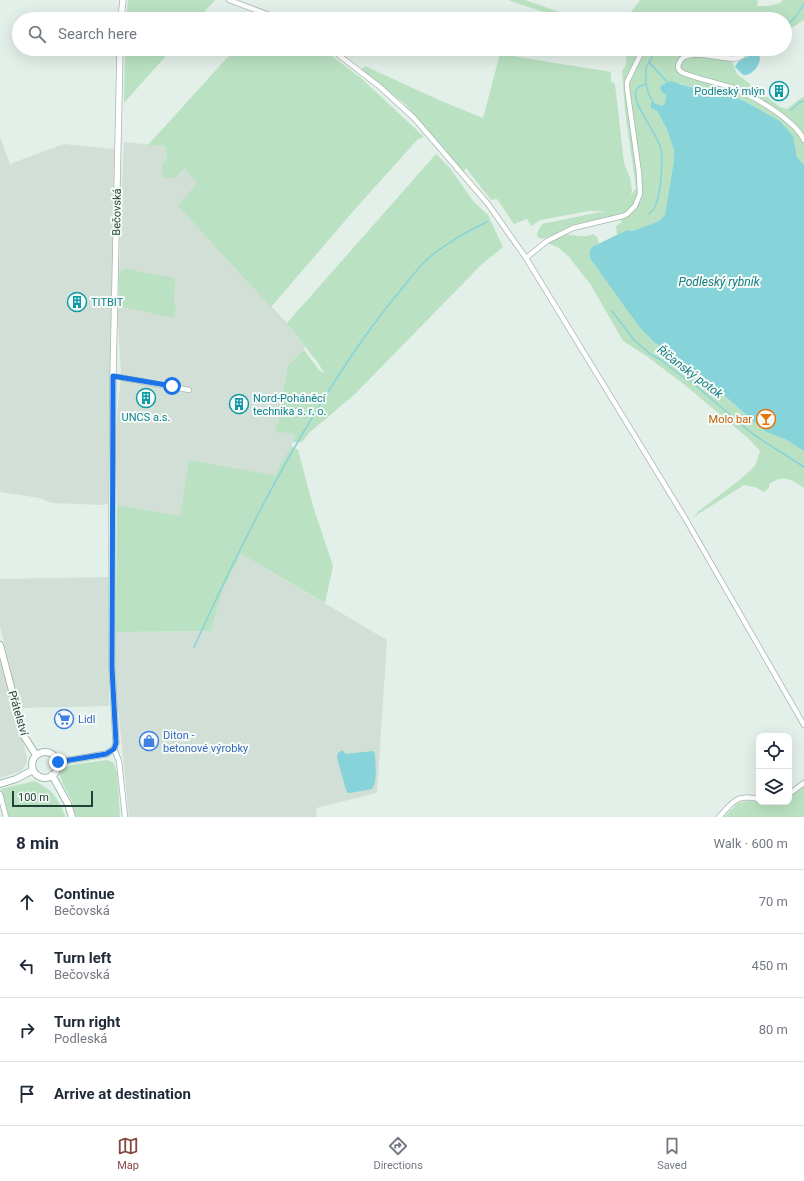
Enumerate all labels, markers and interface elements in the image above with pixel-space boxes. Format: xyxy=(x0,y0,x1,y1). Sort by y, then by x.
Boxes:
search box xyxy=(12,12,792,56)
icon: search xyxy=(26,23,48,45)
text: Search here xyxy=(58,25,137,43)
building icon: Podleský mlýn xyxy=(768,80,790,102)
place label: Podleský mlýn xyxy=(694,85,765,98)
street label: Bečovská xyxy=(110,188,124,236)
water label: Podleský rybník xyxy=(678,275,761,289)
building icon: TITBIT xyxy=(66,291,88,313)
place label: TITBIT xyxy=(91,296,124,309)
water label: Říčanský potok xyxy=(654,342,727,402)
route start xyxy=(163,377,181,395)
building icon: UNCS a.s. xyxy=(135,387,157,409)
place label: Nord-Poháněcí technika s. r. o. xyxy=(253,392,327,418)
building icon: Nord-Poháněcí technika s. r. o. xyxy=(228,393,250,415)
bar icon: Molo bar xyxy=(755,408,777,430)
place label: UNCS a.s. xyxy=(122,411,171,424)
place label: Molo bar xyxy=(709,413,752,426)
street label: Přátelství xyxy=(5,689,31,738)
supermarket icon: Lidl xyxy=(53,708,75,730)
place label: Lidl xyxy=(78,713,95,726)
place label: Diton - betonové výrobky xyxy=(163,729,249,755)
shop icon: Diton - betonové výrobky xyxy=(138,730,160,752)
map controls xyxy=(756,733,792,805)
button: locate xyxy=(756,733,792,769)
route end xyxy=(49,753,67,771)
button: layers xyxy=(756,769,792,805)
scale bar xyxy=(12,789,93,808)
text: 100 m xyxy=(18,791,49,804)
text: 8 min xyxy=(16,833,59,853)
text: Walk · 600 m xyxy=(713,836,788,851)
text: Continue xyxy=(54,885,115,903)
icon: ahead xyxy=(16,891,38,913)
text: 70 m xyxy=(759,894,788,909)
text: Bečovská xyxy=(54,903,110,918)
text: Turn left xyxy=(54,949,111,967)
icon: left xyxy=(16,955,38,977)
text: 450 m xyxy=(751,958,788,973)
text: Bečovská xyxy=(54,967,110,982)
text: Turn right xyxy=(54,1013,120,1031)
icon: right xyxy=(16,1019,38,1041)
text: 80 m xyxy=(759,1022,788,1037)
text: Podleská xyxy=(54,1031,107,1046)
icon: arrive xyxy=(16,1083,38,1105)
text: Arrive at destination xyxy=(54,1085,191,1103)
tab: Map xyxy=(117,1135,139,1172)
tab: Directions xyxy=(373,1135,423,1172)
tab: Saved xyxy=(657,1135,687,1172)

